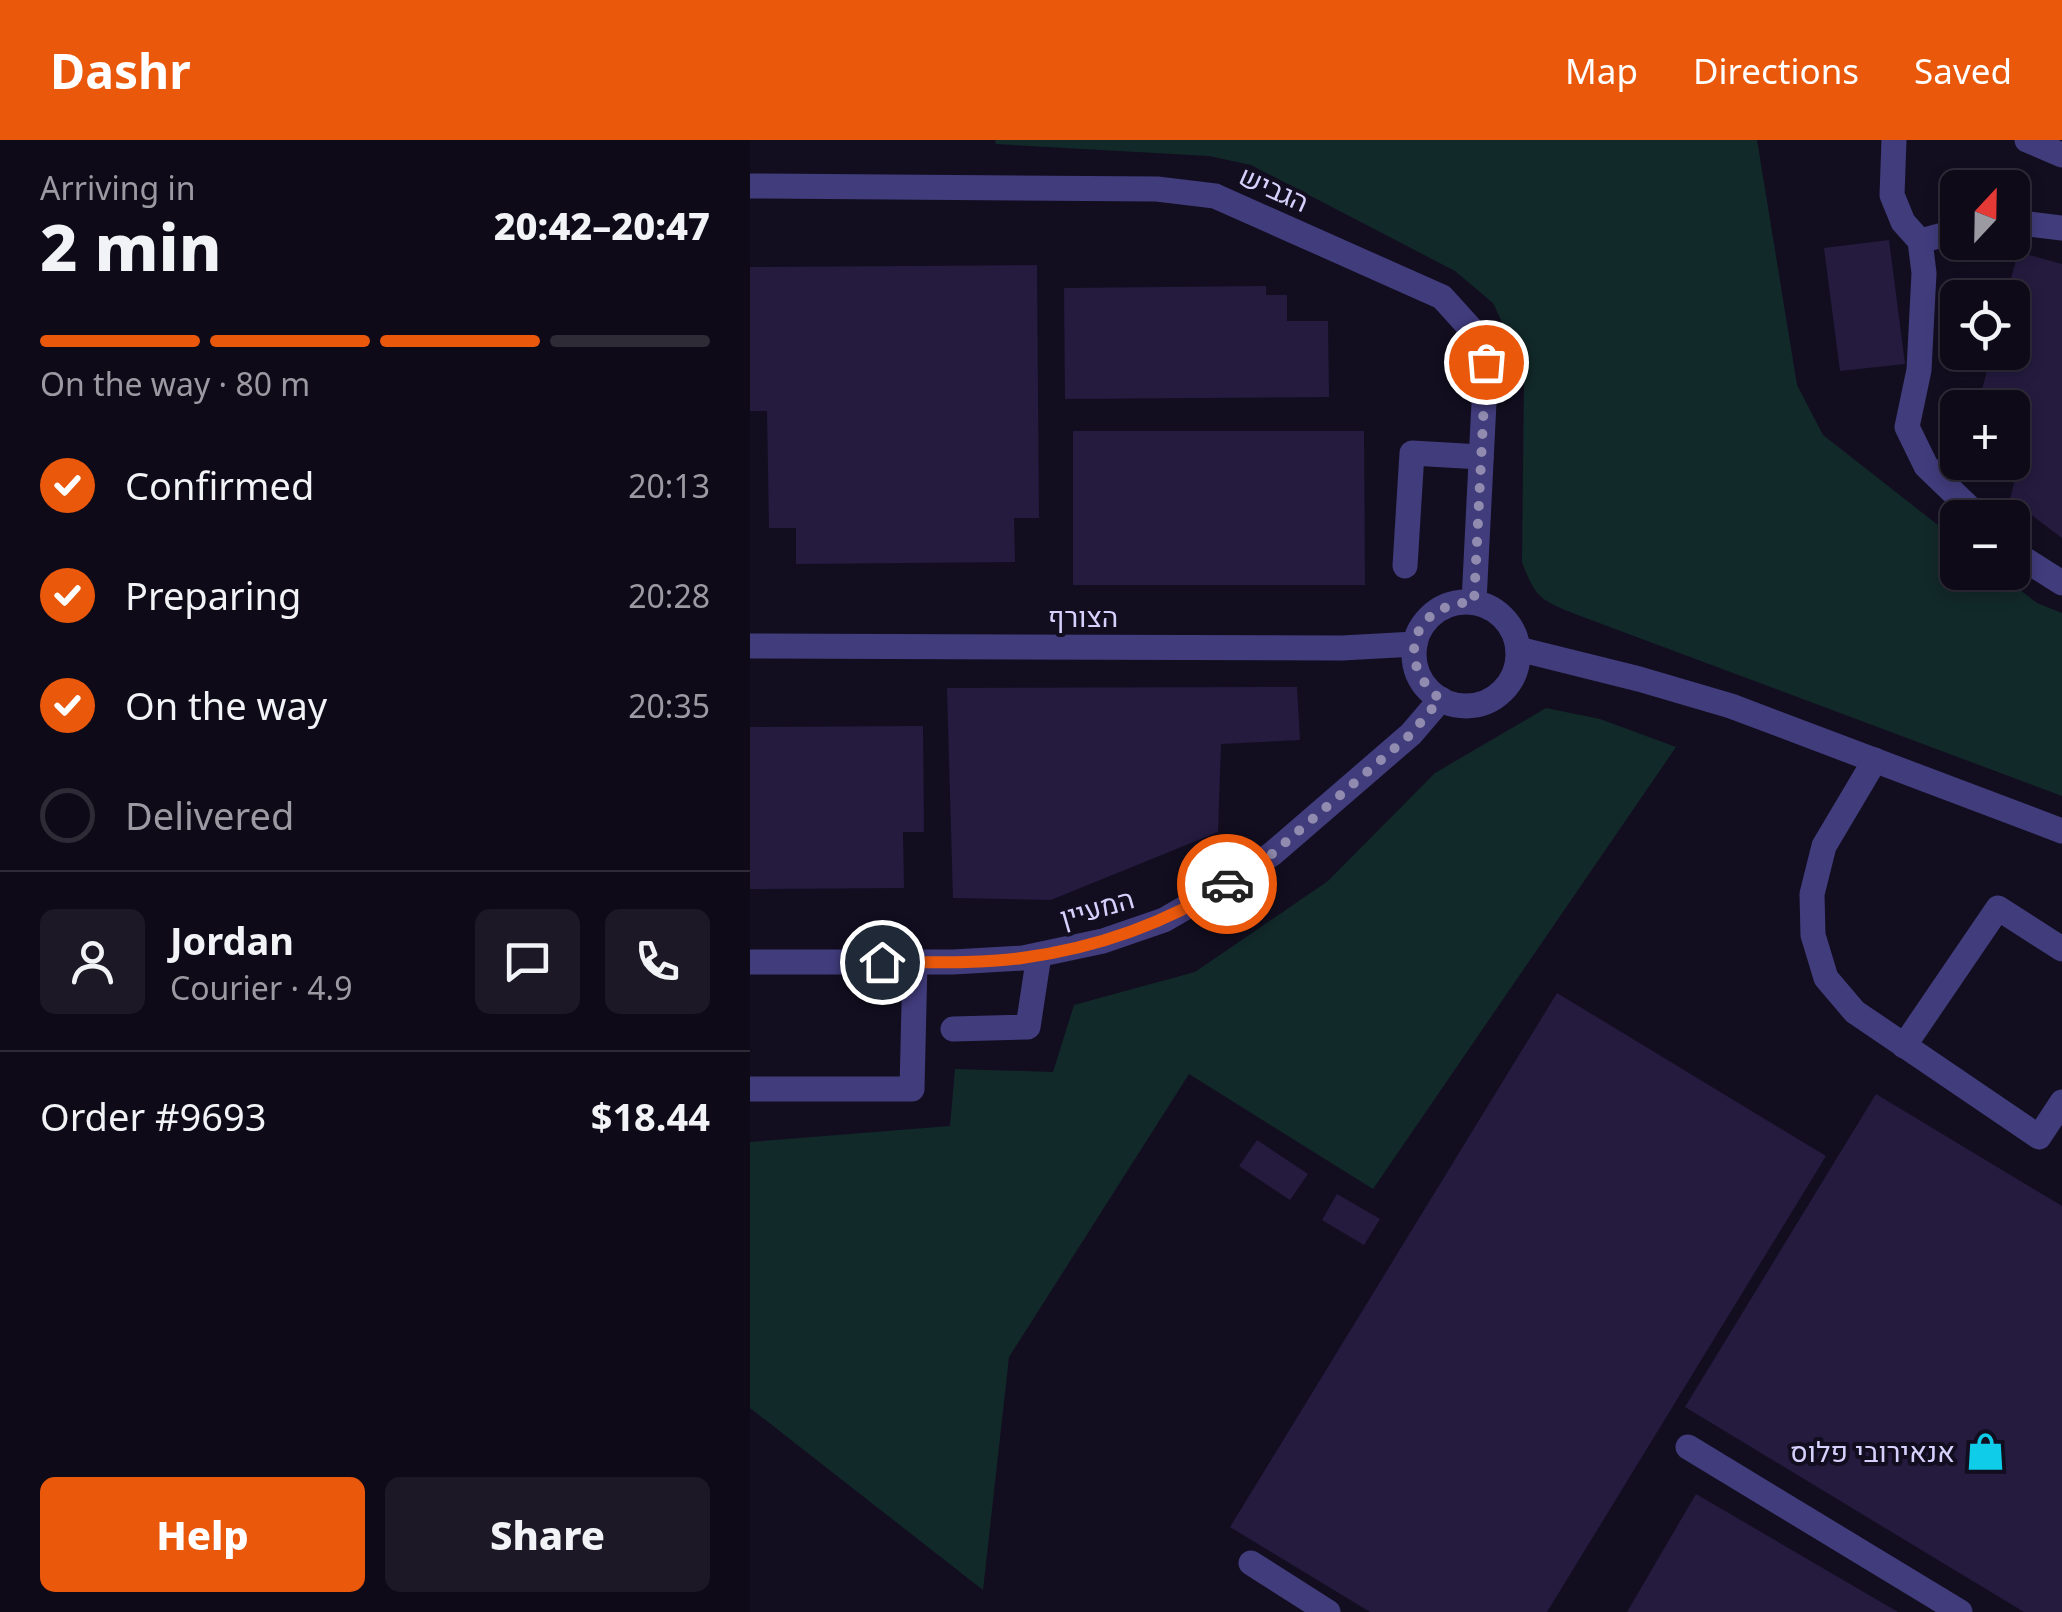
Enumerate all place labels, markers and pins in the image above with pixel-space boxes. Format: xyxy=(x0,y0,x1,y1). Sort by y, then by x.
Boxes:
pin xyxy=(1444,320,1529,405)
pin xyxy=(840,920,925,1005)
shop icon: אנאירובי פלוס xyxy=(1964,1431,2006,1473)
place label: אנאירובי פלוס xyxy=(1790,1432,1955,1470)

